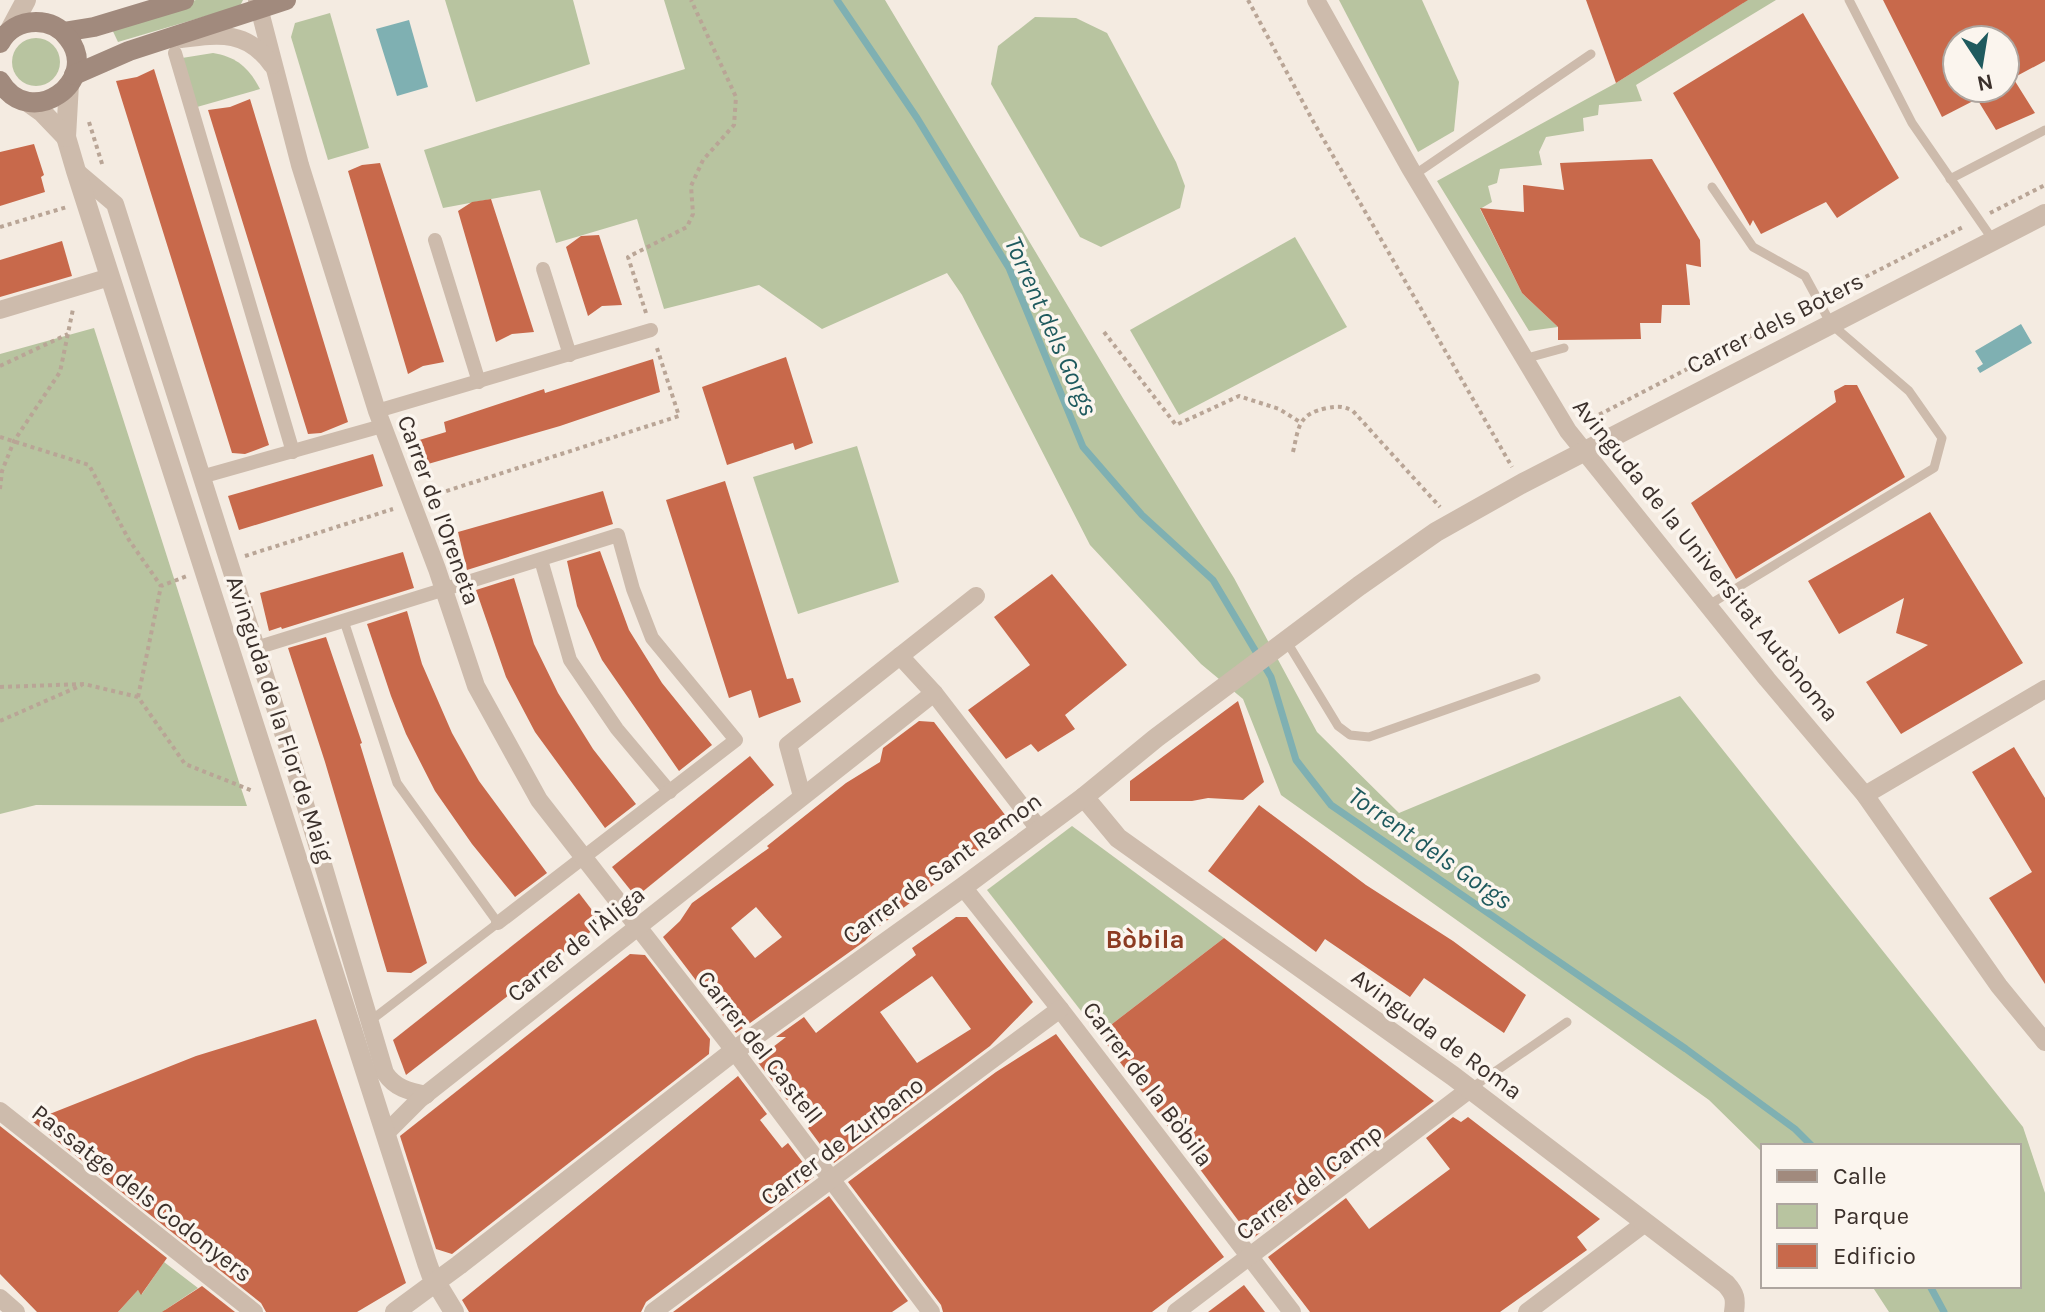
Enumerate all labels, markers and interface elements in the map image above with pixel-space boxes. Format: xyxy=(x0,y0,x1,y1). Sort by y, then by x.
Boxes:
north arrow xyxy=(1941,24,2021,104)
text: N xyxy=(1975,68,1995,97)
water label: Torrent dels Gorgs xyxy=(998,231,1104,421)
street label: Carrer dels Boters xyxy=(1682,266,1868,380)
street label: Avinguda de la Universitat Autònoma xyxy=(1567,393,1845,727)
street label: Carrer de l'Oreneta xyxy=(392,411,486,609)
street label: Avinguda de la Flor de Maig xyxy=(220,572,340,866)
water label: Torrent dels Gorgs xyxy=(1342,780,1518,916)
street label: Carrer de Sant Ramon xyxy=(837,786,1047,950)
street label: Carrer de l'Àliga xyxy=(501,879,650,1008)
district label: Bòbila xyxy=(1105,924,1185,955)
street label: Avinguda de Roma xyxy=(1346,963,1528,1105)
street label: Carrer del Castell xyxy=(692,965,828,1129)
street label: Carrer de la Bòbila xyxy=(1077,996,1219,1172)
street label: Carrer de Zurbano xyxy=(755,1071,929,1211)
street label: Passatge dels Codonyers xyxy=(26,1098,258,1288)
street label: Carrer del Camp xyxy=(1231,1118,1387,1246)
legend xyxy=(1761,1144,2021,1288)
text: Calle xyxy=(1833,1162,1887,1190)
text: Parque xyxy=(1833,1202,1909,1230)
text: Edificio xyxy=(1833,1242,1916,1270)

